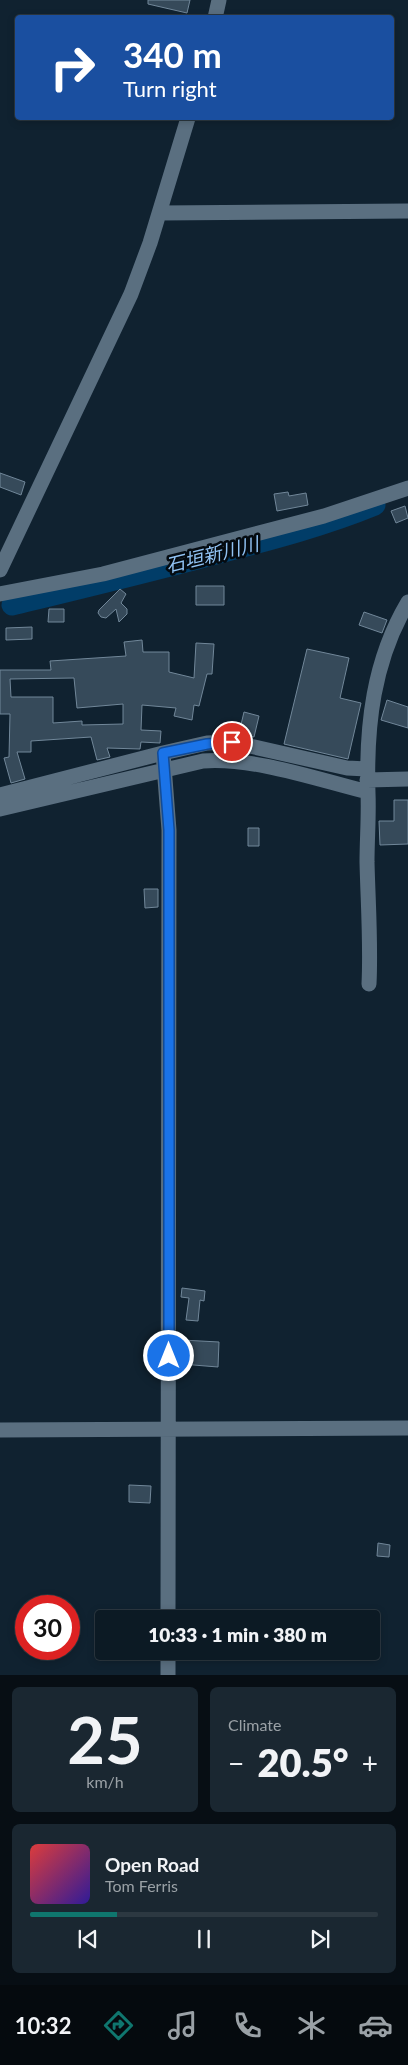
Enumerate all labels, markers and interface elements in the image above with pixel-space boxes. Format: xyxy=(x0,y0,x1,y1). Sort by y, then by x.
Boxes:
text: 340 m xyxy=(123,33,222,75)
icon: right xyxy=(40,35,105,100)
text: Turn right xyxy=(123,75,217,102)
water label: 石垣新川川 xyxy=(163,531,263,577)
pin xyxy=(211,721,253,763)
icon: arrive xyxy=(218,728,246,756)
position arrow xyxy=(142,1329,194,1381)
speed limit sign: 30 xyxy=(15,1595,80,1660)
text: 10:33 · 1 min · 380 m xyxy=(148,1623,327,1646)
text: 25 xyxy=(67,1700,143,1778)
text: Climate xyxy=(228,1715,281,1734)
text: 20.5° xyxy=(257,1739,349,1785)
text: − xyxy=(228,1746,244,1780)
text: + xyxy=(362,1746,378,1780)
text: km/h xyxy=(86,1772,124,1791)
text: Open Road xyxy=(105,1853,199,1876)
text: Tom Ferris xyxy=(105,1876,178,1895)
icon: previous xyxy=(74,1925,102,1953)
icon: pause xyxy=(190,1925,218,1953)
icon: next xyxy=(306,1925,334,1953)
icon: directions xyxy=(101,2008,136,2043)
icon: music xyxy=(165,2008,200,2043)
icon: phone xyxy=(230,2008,265,2043)
icon: climate xyxy=(294,2008,329,2043)
icon: car xyxy=(358,2008,393,2043)
text: 10:32 xyxy=(15,2012,71,2039)

